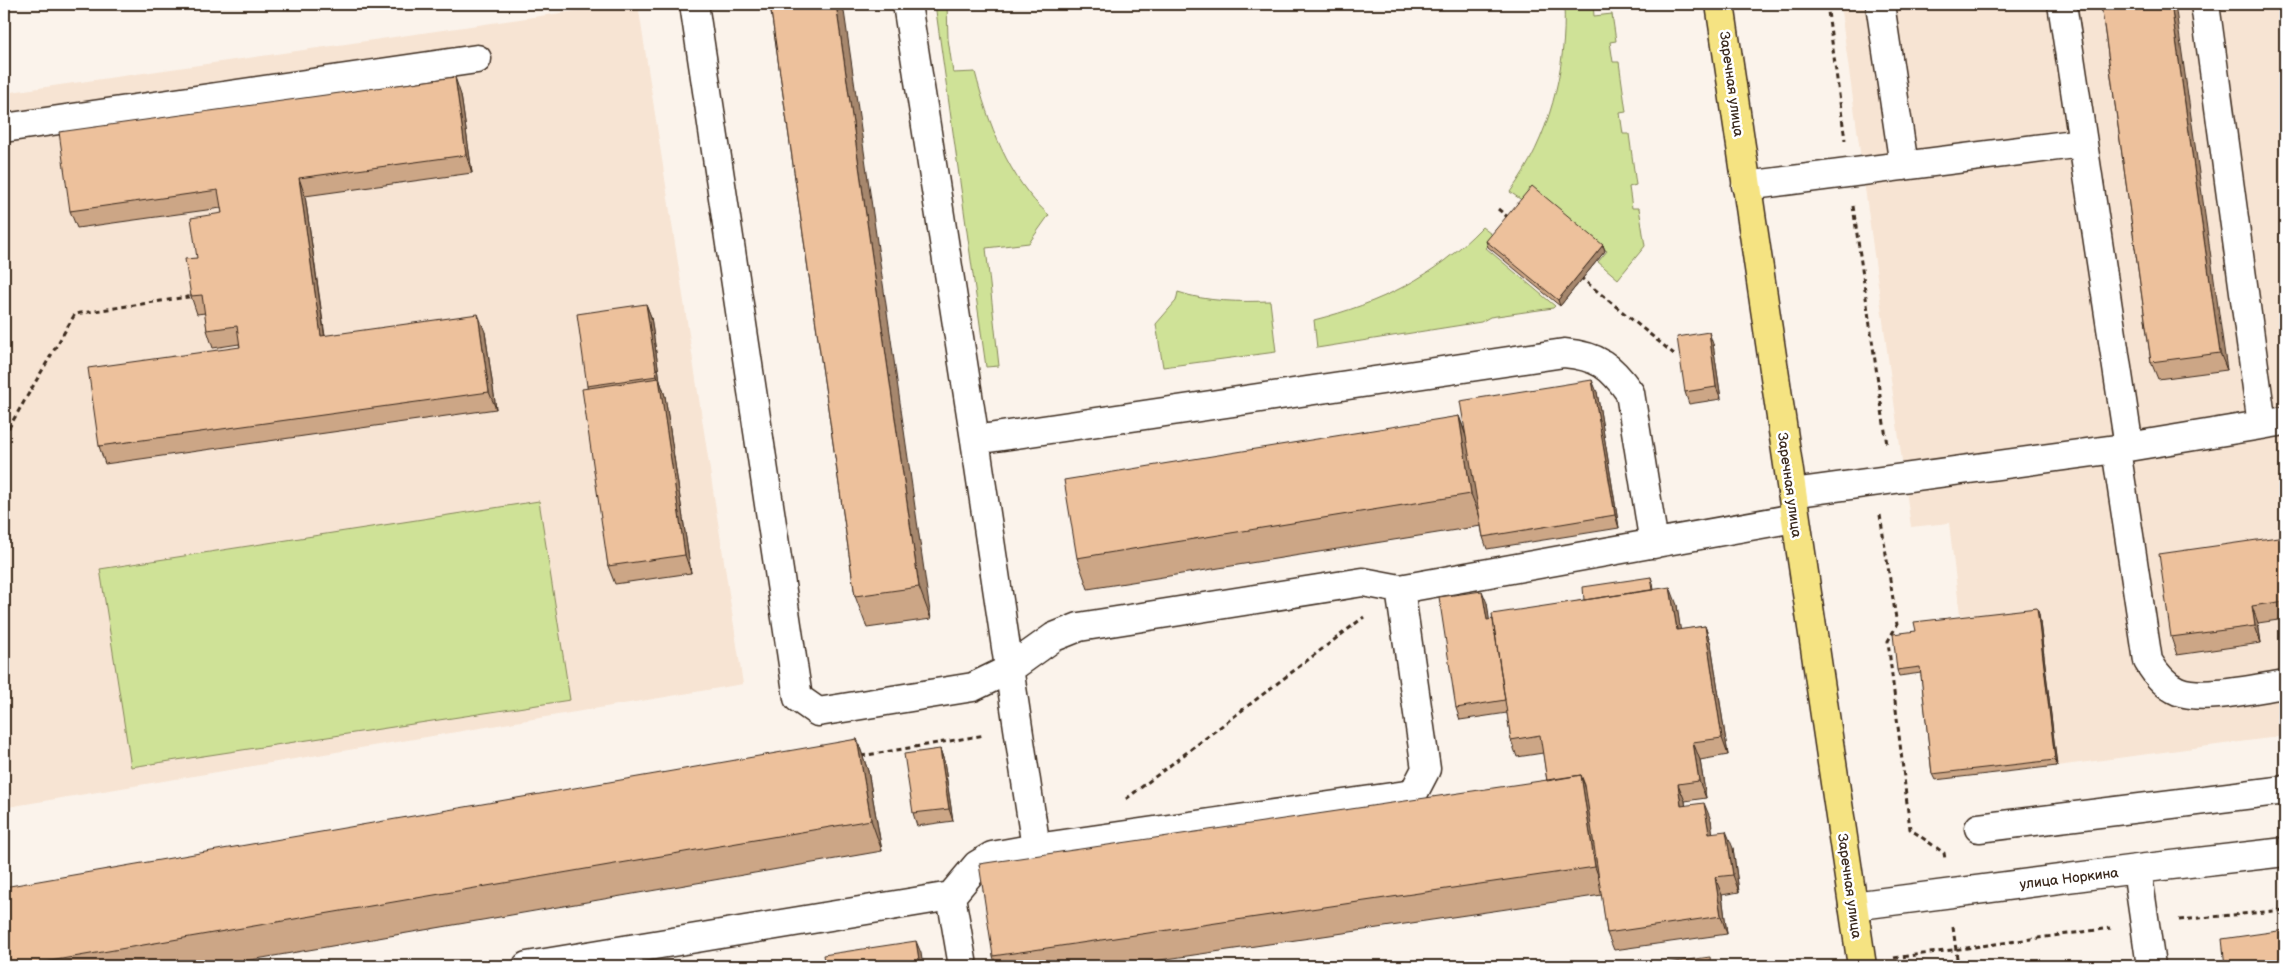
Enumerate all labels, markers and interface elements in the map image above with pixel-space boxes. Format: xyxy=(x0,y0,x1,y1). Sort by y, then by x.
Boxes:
street label: Заречная улица xyxy=(1716,30,1747,138)
street label: Заречная улица xyxy=(1774,431,1805,539)
street label: Заречная улица xyxy=(1834,832,1865,940)
street label: улица Норкина xyxy=(2019,864,2120,893)

